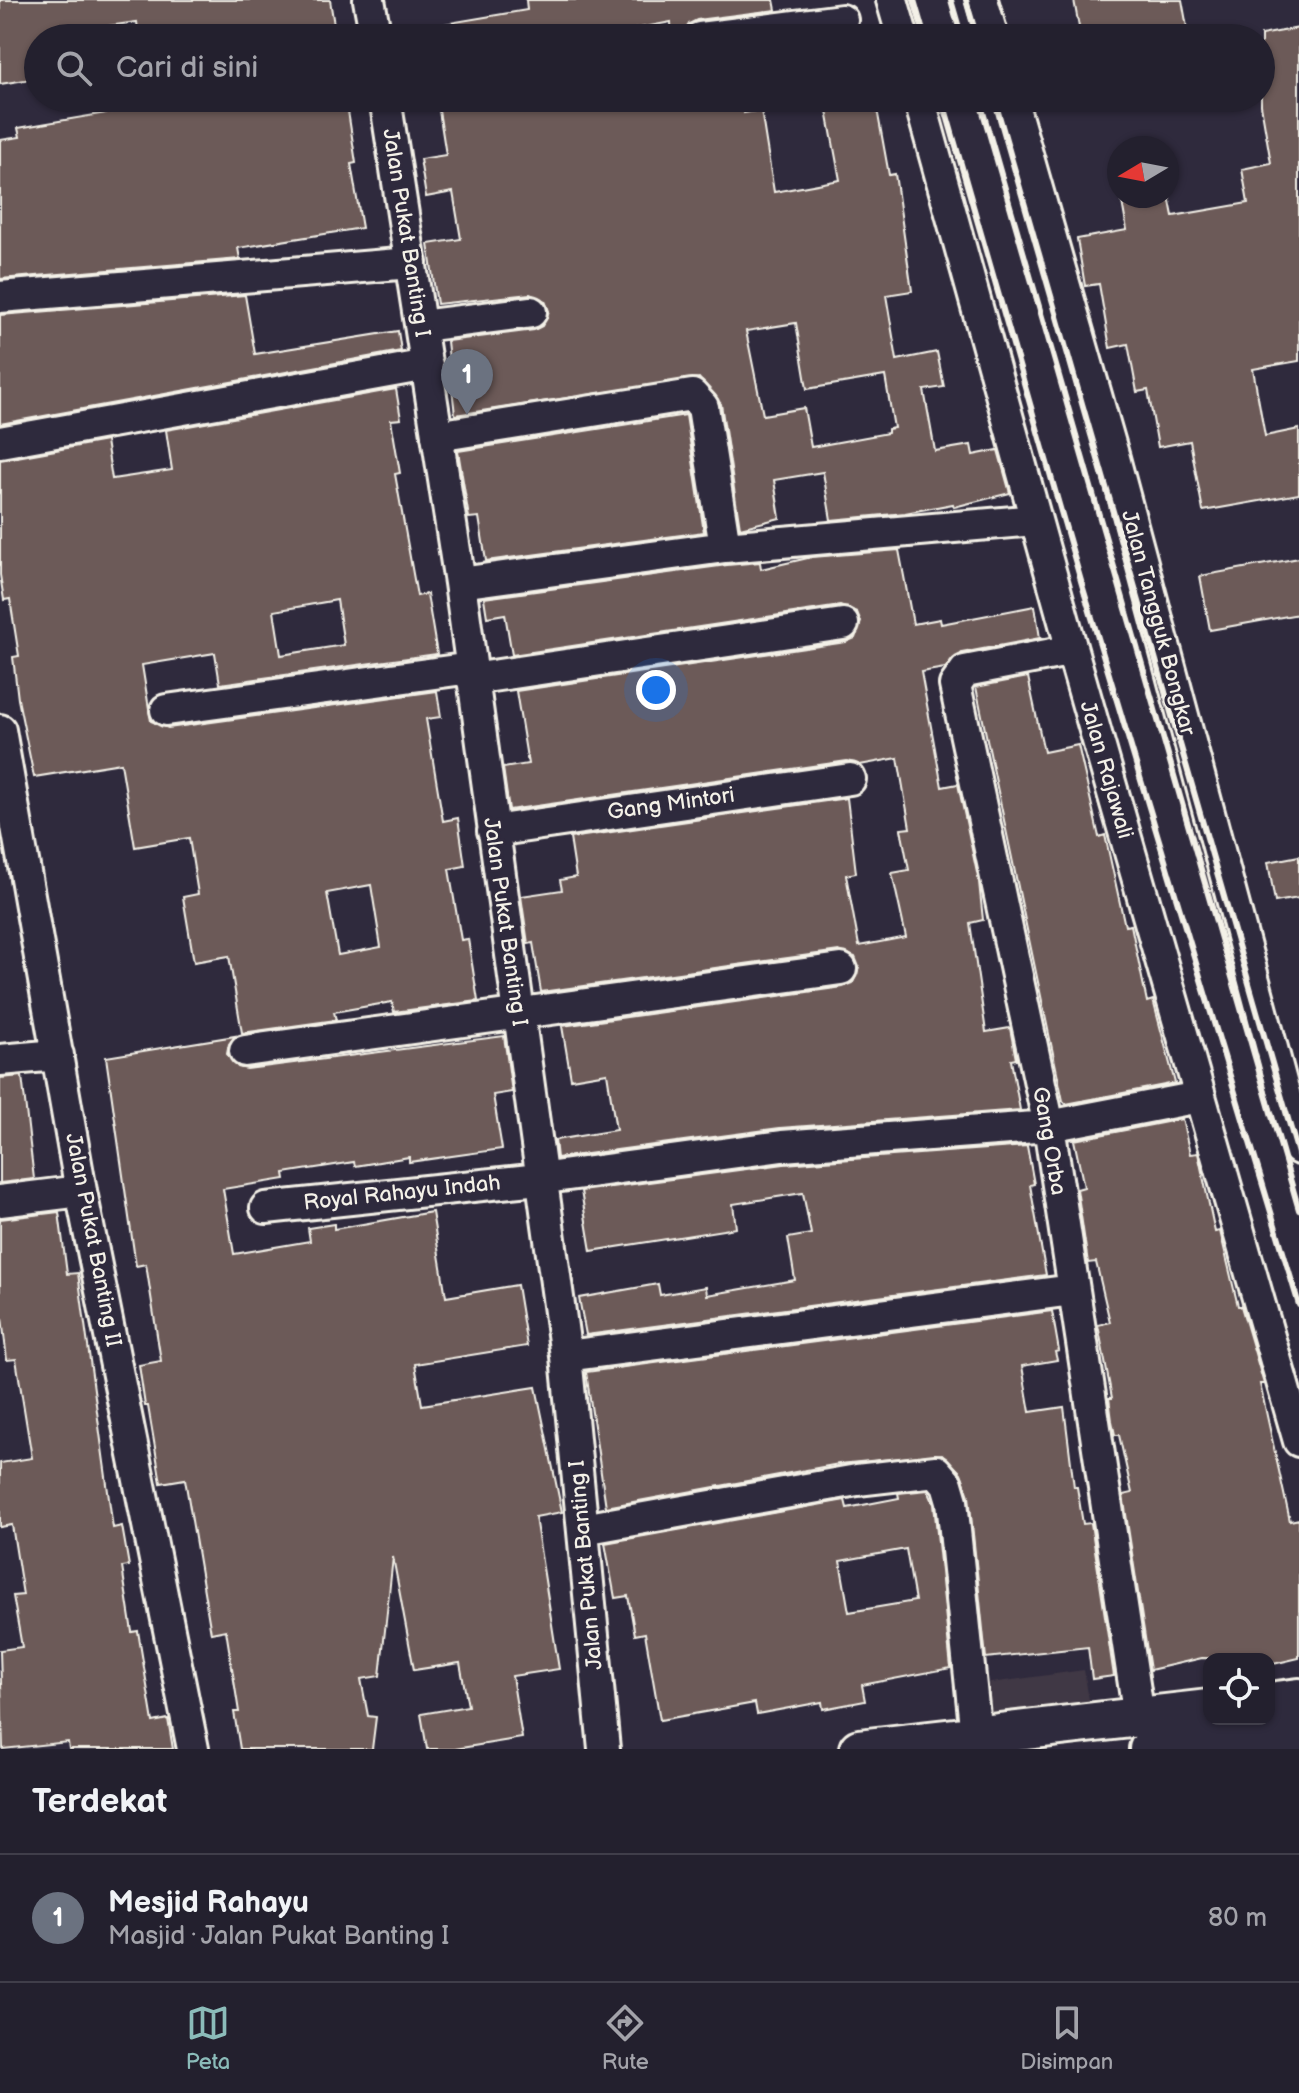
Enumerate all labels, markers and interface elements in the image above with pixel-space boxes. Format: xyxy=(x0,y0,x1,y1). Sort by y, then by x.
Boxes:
search box xyxy=(24,24,1275,112)
icon: search xyxy=(52,46,96,90)
text: Cari di sini xyxy=(116,50,258,86)
street label: Jalan Pukat Banting I xyxy=(376,127,436,339)
north arrow xyxy=(1107,136,1179,208)
pin: 1 xyxy=(441,349,493,415)
street label: Jalan Tangguk Bongkar xyxy=(1115,507,1201,740)
your location xyxy=(636,670,676,710)
street label: Jalan Rajawali xyxy=(1073,698,1139,842)
street label: Gang Mintori xyxy=(606,782,736,826)
street label: Jalan Pukat Banting I xyxy=(477,816,533,1028)
street label: Gang Orba xyxy=(1026,1085,1072,1197)
street label: Jalan Pukat Banting II xyxy=(59,1131,127,1349)
street label: Royal Rahayu Indah xyxy=(302,1169,502,1217)
street label: Jalan Pukat Banting I xyxy=(563,1459,609,1671)
map controls xyxy=(1203,1653,1275,1725)
button: locate xyxy=(1203,1653,1275,1725)
text: Terdekat xyxy=(32,1781,167,1822)
text: Mesjid Rahayu xyxy=(108,1885,309,1921)
text: 1 xyxy=(53,1903,63,1934)
text: 80 m xyxy=(1208,1903,1267,1934)
text: Masjid · Jalan Pukat Banting I xyxy=(108,1921,449,1952)
tab: Peta xyxy=(186,2001,230,2076)
tab: Rute xyxy=(602,2001,649,2076)
tab: Disimpan xyxy=(1020,2001,1113,2076)

